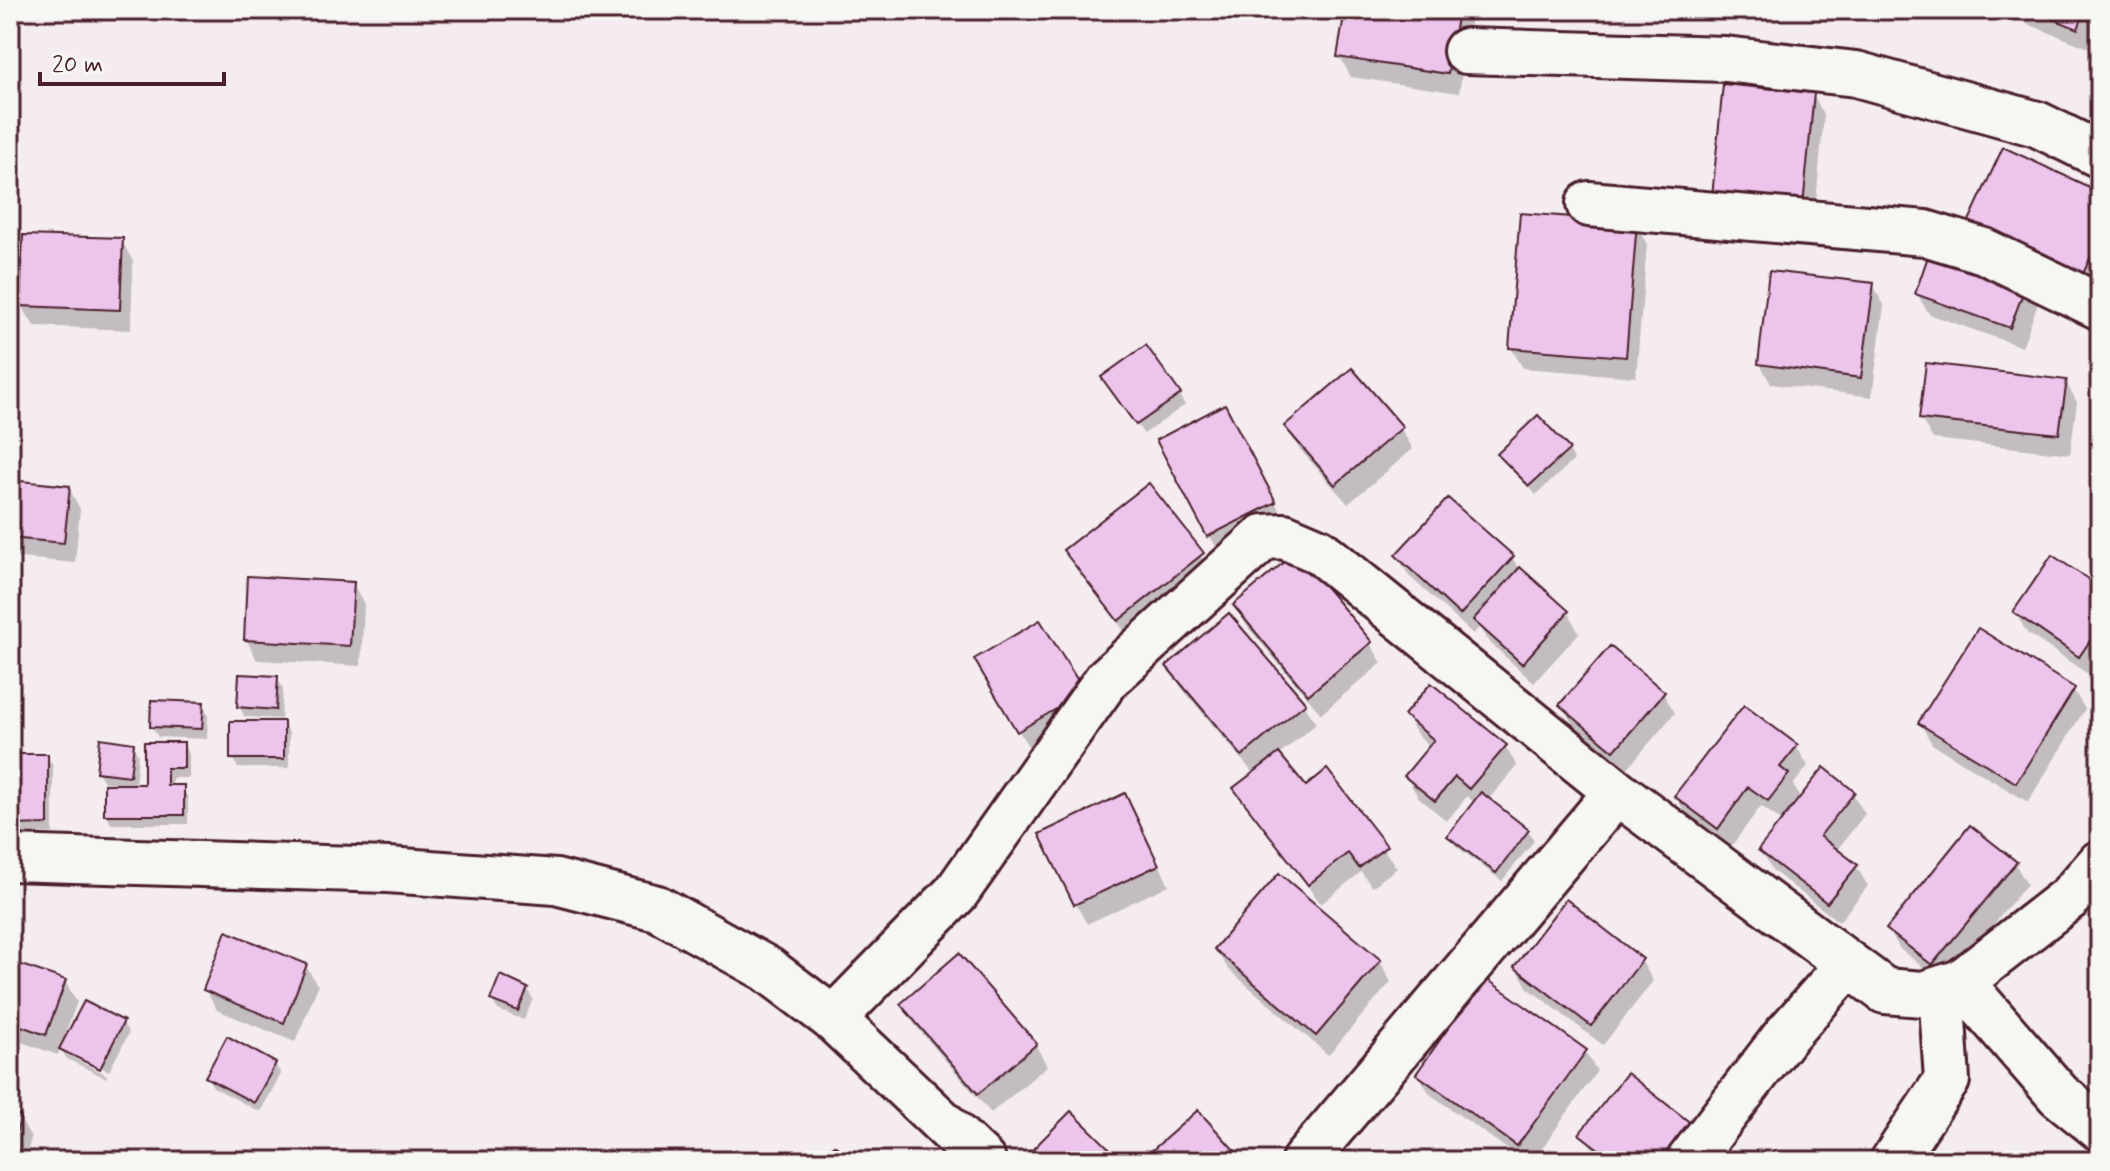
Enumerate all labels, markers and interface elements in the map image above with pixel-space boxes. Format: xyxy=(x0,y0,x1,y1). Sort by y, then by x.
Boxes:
scale bar xyxy=(40,36,224,86)
text: 20 m xyxy=(52,50,103,81)

